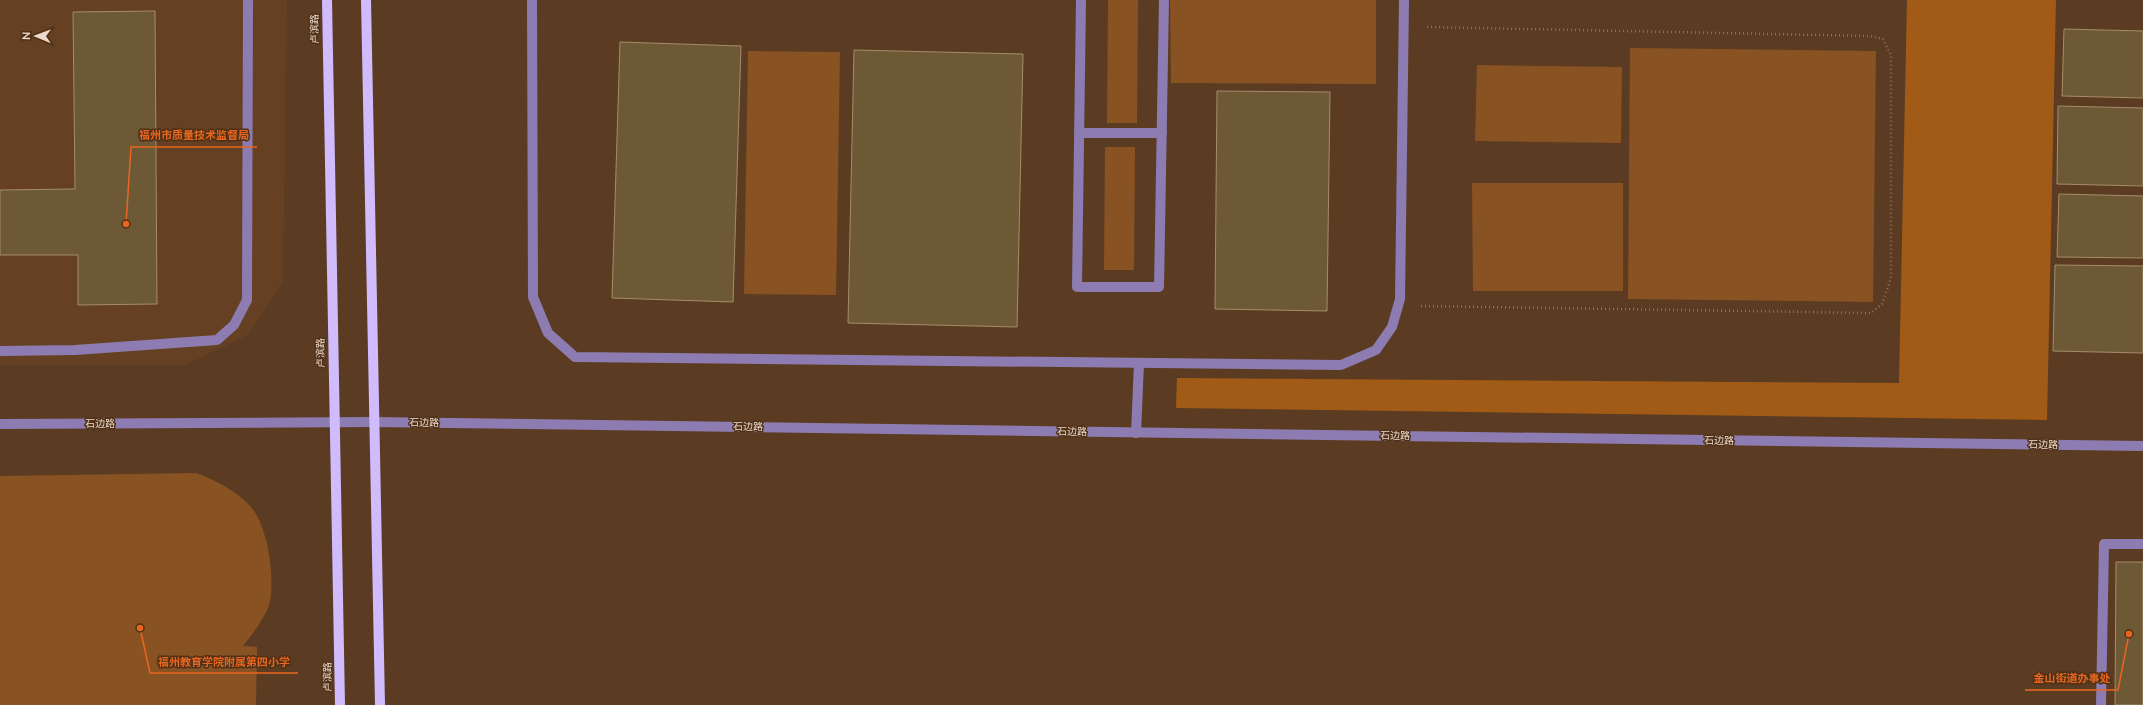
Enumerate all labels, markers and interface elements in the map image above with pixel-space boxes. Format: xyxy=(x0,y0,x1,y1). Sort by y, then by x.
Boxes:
street label: 卢滨路 xyxy=(308,14,322,44)
north arrow xyxy=(16,16,56,56)
text: N xyxy=(19,32,34,40)
callout: 福州市质量技术监督局 xyxy=(131,124,257,147)
text: 福州市质量技术监督局 xyxy=(139,128,249,143)
street label: 卢滨路 xyxy=(314,338,328,368)
street label: 石边路 xyxy=(409,416,439,430)
street label: 石边路 xyxy=(85,417,115,431)
street label: 石边路 xyxy=(733,420,763,434)
street label: 石边路 xyxy=(1057,425,1087,439)
street label: 石边路 xyxy=(1380,429,1410,443)
street label: 石边路 xyxy=(1704,434,1734,448)
street label: 石边路 xyxy=(2028,438,2058,452)
callout: 福州教育学院附属第四小学 xyxy=(150,650,298,673)
text: 福州教育学院附属第四小学 xyxy=(158,655,290,670)
street label: 卢滨路 xyxy=(321,662,335,692)
callout: 金山街道办事处 xyxy=(2025,667,2118,690)
text: 金山街道办事处 xyxy=(2034,671,2111,686)

